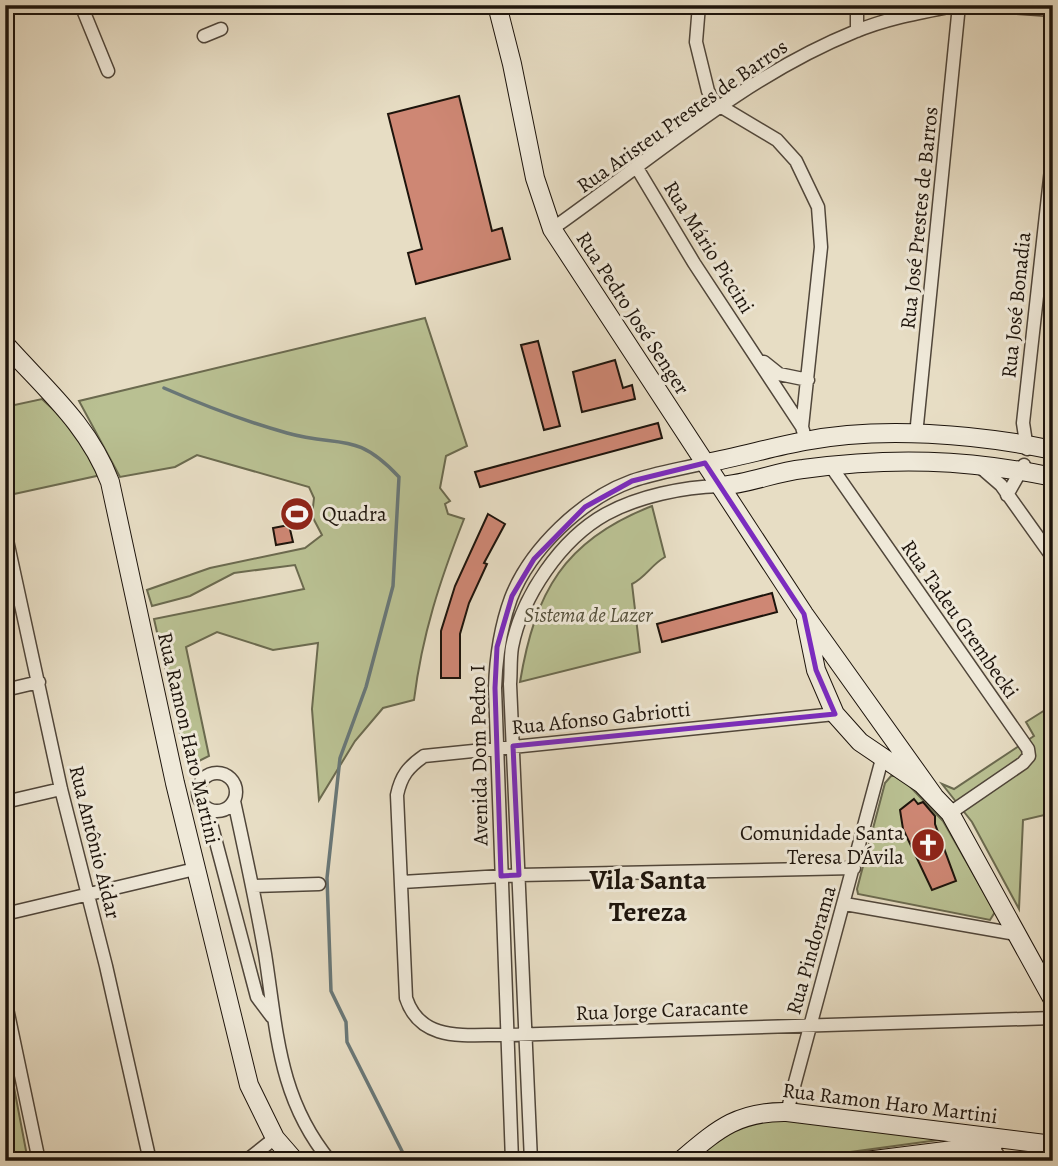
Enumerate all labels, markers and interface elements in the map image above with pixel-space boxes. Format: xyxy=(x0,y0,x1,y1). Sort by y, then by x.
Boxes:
street label: Rua Aristeu Prestes de Barros xyxy=(571,32,793,200)
street label: Rua José Prestes de Barros xyxy=(893,105,945,331)
street label: Rua Mário Piccini xyxy=(657,175,761,319)
street label: Rua Pedro José Senger xyxy=(570,226,696,400)
street label: Rua José Bonadia xyxy=(994,230,1038,380)
sports icon: Quadra xyxy=(278,495,316,533)
place label: Quadra xyxy=(322,500,387,528)
street label: Rua Tadeu Grembecki xyxy=(895,534,1025,704)
park label: Sistema de Lazer xyxy=(524,601,653,629)
street label: Rua Ramon Haro Martini xyxy=(151,629,227,847)
street label: Avenida Dom Pedro I xyxy=(463,664,495,847)
street label: Rua Afonso Gabriotti xyxy=(510,695,692,741)
street label: Rua Antônio Aidar xyxy=(62,762,128,922)
place label: Comunidade Santa Teresa D’Ávila xyxy=(740,819,904,871)
church icon: Comunidade Santa Teresa D’Ávila xyxy=(909,826,947,864)
district label: Vila Santa Tereza xyxy=(589,861,707,931)
street label: Rua Pindorama xyxy=(779,882,843,1018)
street label: Rua Jorge Caracante xyxy=(575,993,749,1027)
street label: Rua Ramon Haro Martini xyxy=(781,1076,999,1130)

